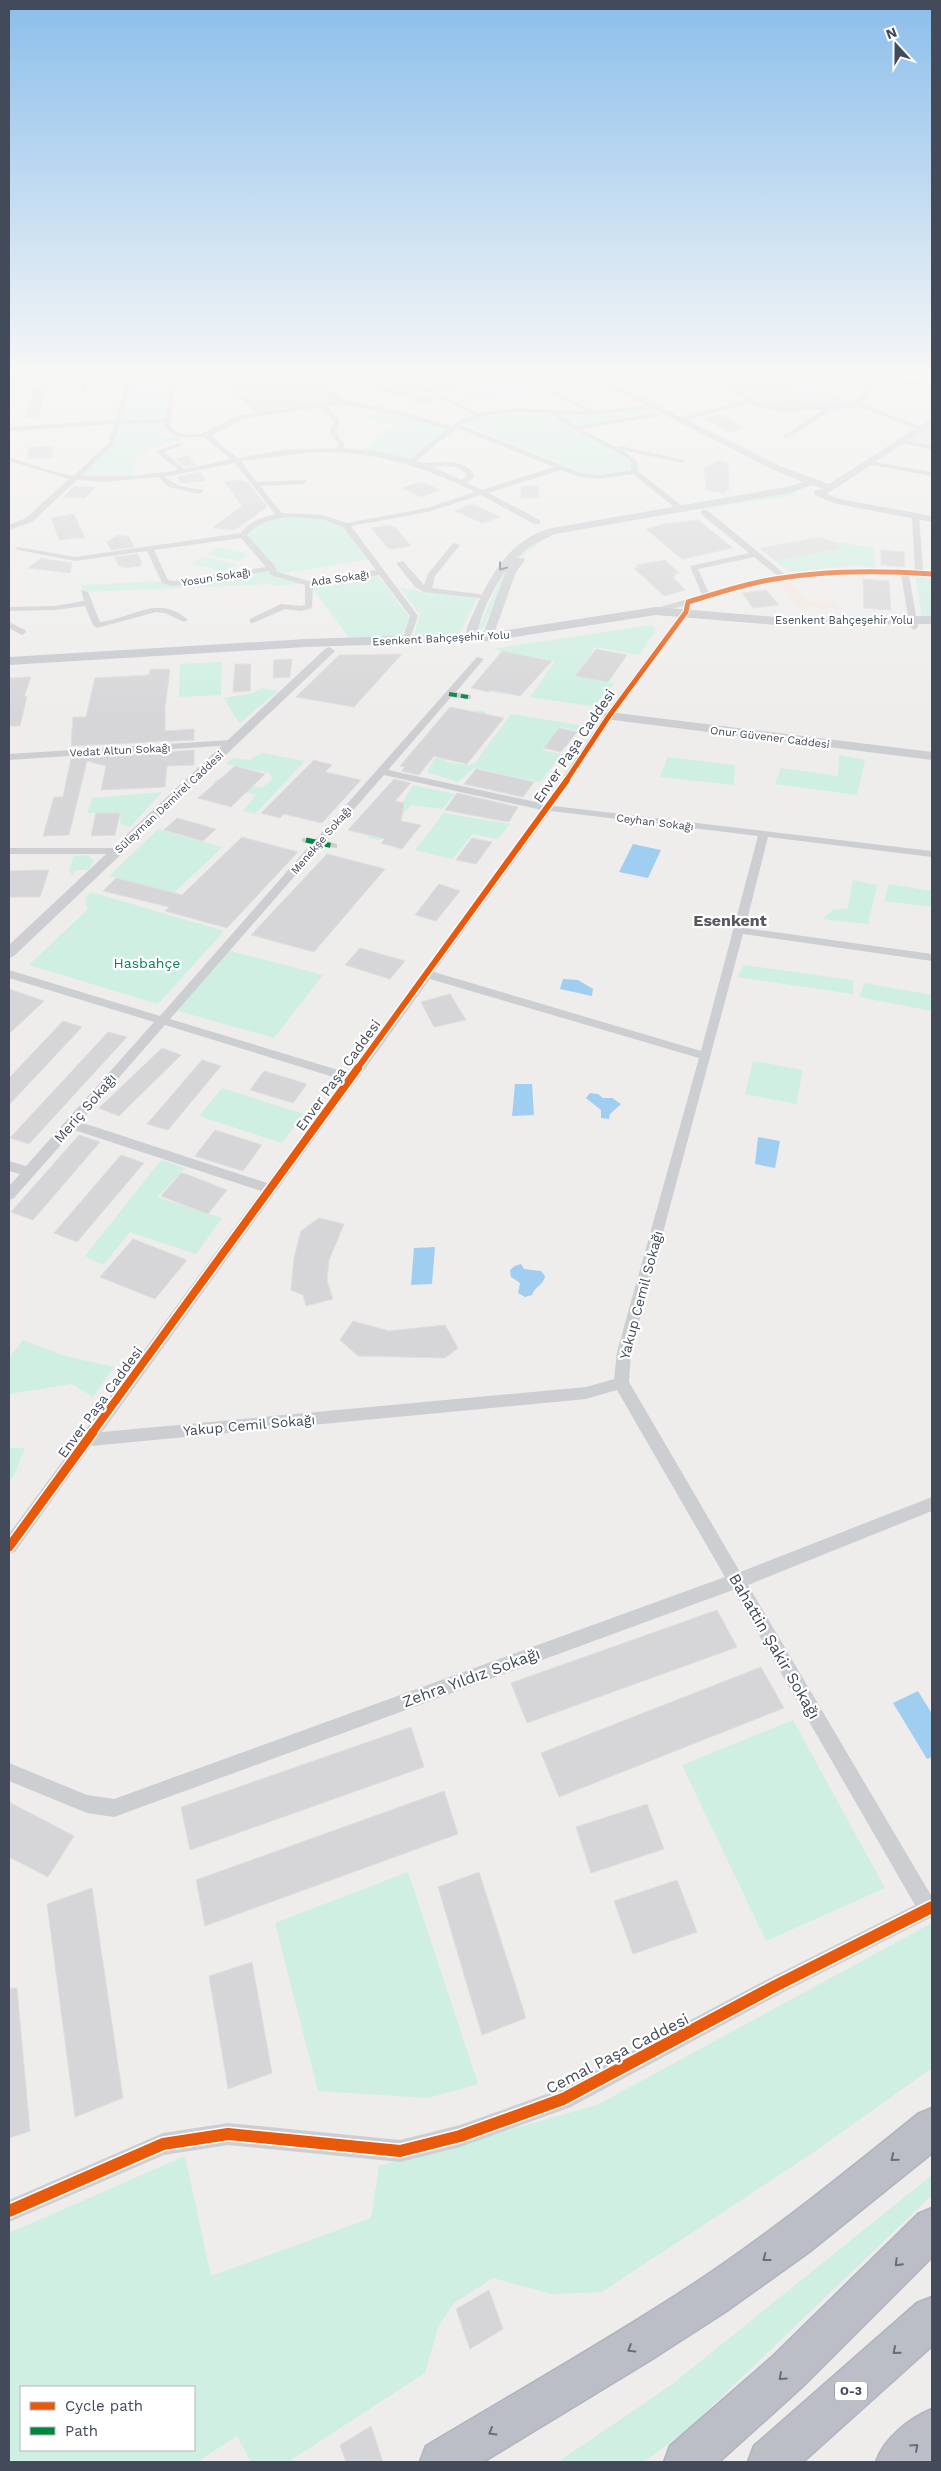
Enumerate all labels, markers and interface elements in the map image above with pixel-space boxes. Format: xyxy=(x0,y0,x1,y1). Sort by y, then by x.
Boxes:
north arrow xyxy=(871,20,921,70)
text: N xyxy=(884,24,899,42)
one-way arrow xyxy=(499,561,507,570)
street label: Yosun Sokağı xyxy=(180,566,252,589)
street label: Ada Sokağı xyxy=(310,568,370,589)
street label: Esenkent Bahçeşehir Yolu xyxy=(775,614,913,627)
street label: Esenkent Bahçeşehir Yolu xyxy=(372,628,510,649)
street label: Enver Paşa Caddesi xyxy=(530,686,618,806)
street label: Onur Güvener Caddesi xyxy=(709,724,831,751)
street label: Vedat Altun Sokağı xyxy=(69,741,171,760)
street label: Süleyman Demirel Caddesi xyxy=(112,748,226,856)
street label: Menekşe Sokağı xyxy=(288,804,354,877)
street label: Ceyhan Sokağı xyxy=(616,811,694,834)
district label: Esenkent xyxy=(693,911,767,930)
park label: Hasbahçe xyxy=(114,955,180,971)
street label: Enver Paşa Caddesi xyxy=(292,1016,384,1134)
street label: Meriç Sokağı xyxy=(51,1070,119,1146)
street label: Yakup Cemil Sokağı xyxy=(616,1229,666,1361)
street label: Enver Paşa Caddesi xyxy=(54,1343,146,1461)
street label: Yakup Cemil Sokağı xyxy=(182,1411,316,1439)
street label: Bahattin Şakir Sokağı xyxy=(725,1570,824,1722)
street label: Zehra Yıldız Sokağı xyxy=(400,1644,542,1711)
street label: Cemal Paşa Caddesi xyxy=(543,2009,692,2098)
one-way arrow xyxy=(891,2153,900,2162)
one-way arrow xyxy=(762,2252,772,2261)
one-way arrow xyxy=(895,2257,904,2266)
one-way arrow xyxy=(628,2342,637,2352)
one-way arrow xyxy=(893,2345,902,2354)
one-way arrow xyxy=(778,2371,787,2380)
road number: O-3 xyxy=(835,2382,867,2400)
legend xyxy=(20,2386,195,2451)
text: Cycle path xyxy=(65,2397,143,2415)
text: Path xyxy=(65,2422,98,2440)
one-way arrow xyxy=(488,2426,497,2436)
one-way arrow xyxy=(909,2443,918,2452)

